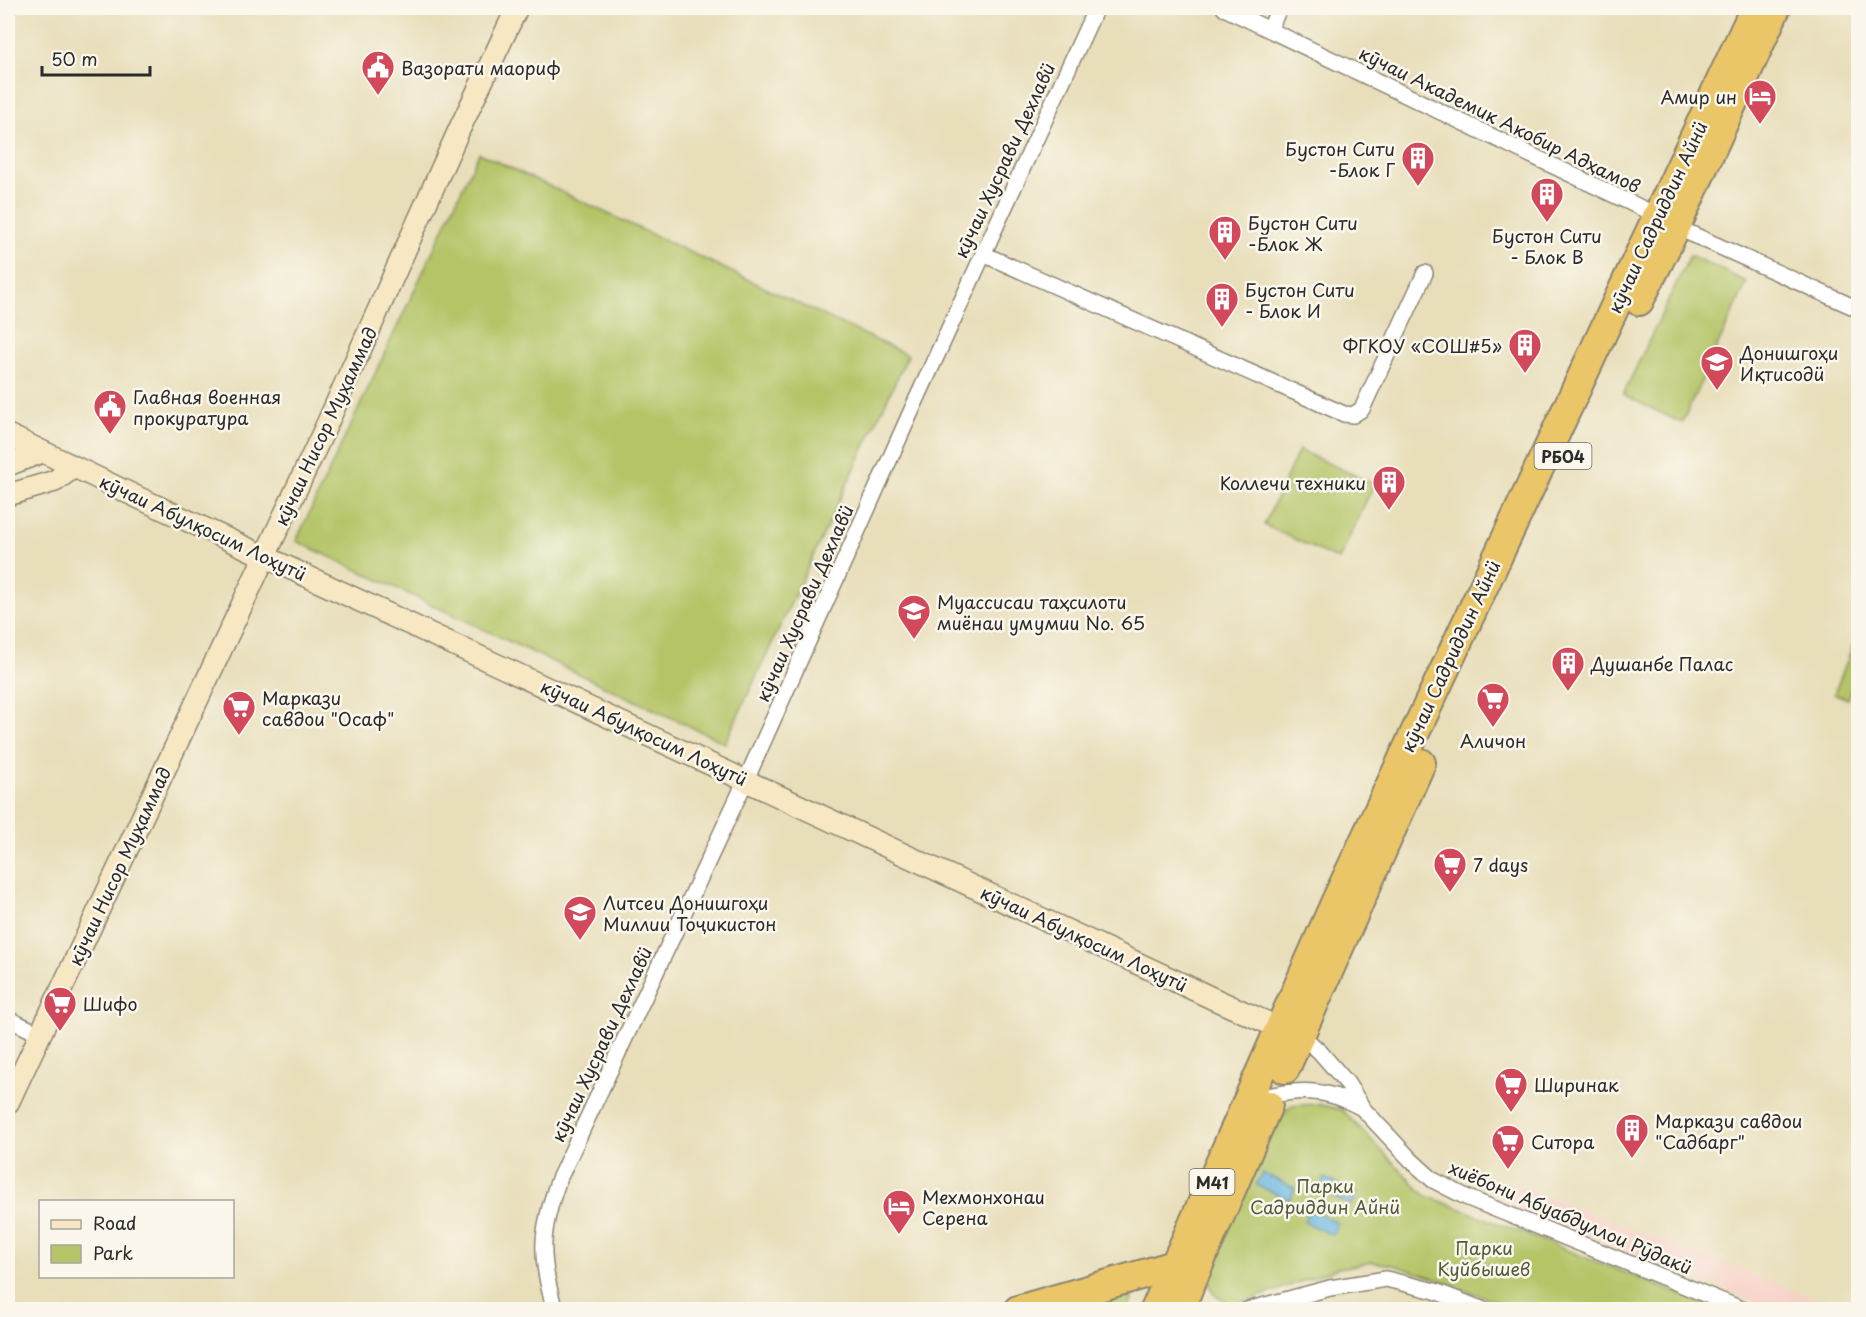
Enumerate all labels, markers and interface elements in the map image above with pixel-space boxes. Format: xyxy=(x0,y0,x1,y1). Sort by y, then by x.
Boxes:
scale bar xyxy=(42,39,150,77)
street label: кӯчаи Академик Акобир Адҳамов xyxy=(1355,39,1645,199)
text: 50 m xyxy=(51,45,98,72)
public building icon: Вазорати маориф xyxy=(360,49,396,96)
place label: Вазорати маориф xyxy=(401,54,561,81)
street label: кӯчаи Хусрави Дехлавӣ xyxy=(947,58,1061,262)
hotel icon: Амир ин xyxy=(1742,78,1778,125)
place label: Амир ин xyxy=(1660,83,1737,110)
street label: кӯчаи Садриддин Айнӣ xyxy=(1601,117,1713,317)
place label: Бустон Сити -Блок Г xyxy=(1285,135,1395,183)
building icon: Бустон Сити -Блок Г xyxy=(1400,140,1436,187)
building icon: Бустон Сити - Блок В xyxy=(1529,176,1565,223)
place label: Бустон Сити -Блок Ж xyxy=(1248,209,1358,257)
building icon: Бустон Сити -Блок Ж xyxy=(1207,214,1243,261)
place label: Бустон Сити - Блок В xyxy=(1492,222,1602,270)
place label: Бустон Сити - Блок И xyxy=(1245,276,1355,324)
building icon: Бустон Сити - Блок И xyxy=(1204,281,1240,328)
street label: кӯчаи Нисор Муҳаммад xyxy=(267,322,383,530)
building icon: ФГКОУ «СОШ#5» xyxy=(1507,327,1543,374)
place label: ФГКОУ «СОШ#5» xyxy=(1343,332,1502,359)
place label: Донишгоҳи Иқтисодӣ xyxy=(1739,339,1838,387)
school or university icon: Донишгоҳи Иқтисодӣ xyxy=(1699,344,1735,391)
place label: Главная военная прокуратура xyxy=(133,383,281,431)
public building icon: Главная военная прокуратура xyxy=(92,388,128,435)
road number: РБ04 xyxy=(1534,443,1592,469)
building icon: Коллечи техники xyxy=(1371,464,1407,511)
street label: кӯчаи Абулқосим Лоҳутӣ xyxy=(95,467,311,587)
place label: Коллечи техники xyxy=(1220,469,1366,496)
street label: кӯчаи Хусрави Дехлавӣ xyxy=(748,500,860,706)
street label: кӯчаи Садриддин Айнӣ xyxy=(1394,556,1506,756)
place label: Муассисаи таҳсилоти миёнаи умумии No. 65 xyxy=(937,588,1145,636)
school or university icon: Муассисаи таҳсилоти миёнаи умумии No. 65 xyxy=(896,593,932,640)
building icon: Душанбе Палас xyxy=(1550,645,1586,692)
place label: Душанбе Палас xyxy=(1590,650,1733,677)
street label: кӯчаи Абулқосим Лоҳутӣ xyxy=(536,672,752,792)
supermarket icon: Аличон xyxy=(1475,681,1511,728)
place label: Маркази савдои "Осаф" xyxy=(262,684,394,732)
supermarket icon: Маркази савдои "Осаф" xyxy=(221,689,257,736)
place label: Аличон xyxy=(1460,727,1526,754)
street label: кӯчаи Нисор Муҳаммад xyxy=(61,762,177,970)
supermarket icon: 7 days xyxy=(1432,846,1468,893)
place label: 7 days xyxy=(1473,851,1528,878)
street label: кӯчаи Абулқосим Лоҳутӣ xyxy=(976,878,1192,998)
place label: Литсеи Донишгоҳи Миллии Тоҷикистон xyxy=(603,889,776,937)
school or university icon: Литсеи Донишгоҳи Миллии Тоҷикистон xyxy=(562,894,598,941)
street label: кӯчаи Хусрави Дехлавӣ xyxy=(544,942,658,1146)
supermarket icon: Шифо xyxy=(42,985,78,1032)
place label: Шифо xyxy=(83,990,138,1017)
supermarket icon: Ширинак xyxy=(1493,1066,1529,1113)
place label: Ширинак xyxy=(1534,1071,1619,1098)
place label: Маркази савдои "Садбарг" xyxy=(1655,1107,1802,1155)
building icon: Маркази савдои "Садбарг" xyxy=(1614,1112,1650,1159)
supermarket icon: Ситора xyxy=(1490,1123,1526,1170)
place label: Ситора xyxy=(1531,1128,1595,1155)
street label: хиёбони Абуабдуллои Рӯдакӣ xyxy=(1445,1154,1697,1280)
road number: M41 xyxy=(1190,1169,1234,1195)
park label: Парки Садриддин Айнӣ xyxy=(1250,1172,1400,1220)
place label: Мехмонхонаи Серена xyxy=(922,1183,1045,1231)
hotel icon: Мехмонхонаи Серена xyxy=(881,1188,917,1235)
legend xyxy=(39,1200,234,1278)
text: Road xyxy=(93,1209,137,1236)
park label: Парки Куйбышев xyxy=(1438,1234,1530,1282)
text: Park xyxy=(93,1239,133,1266)

